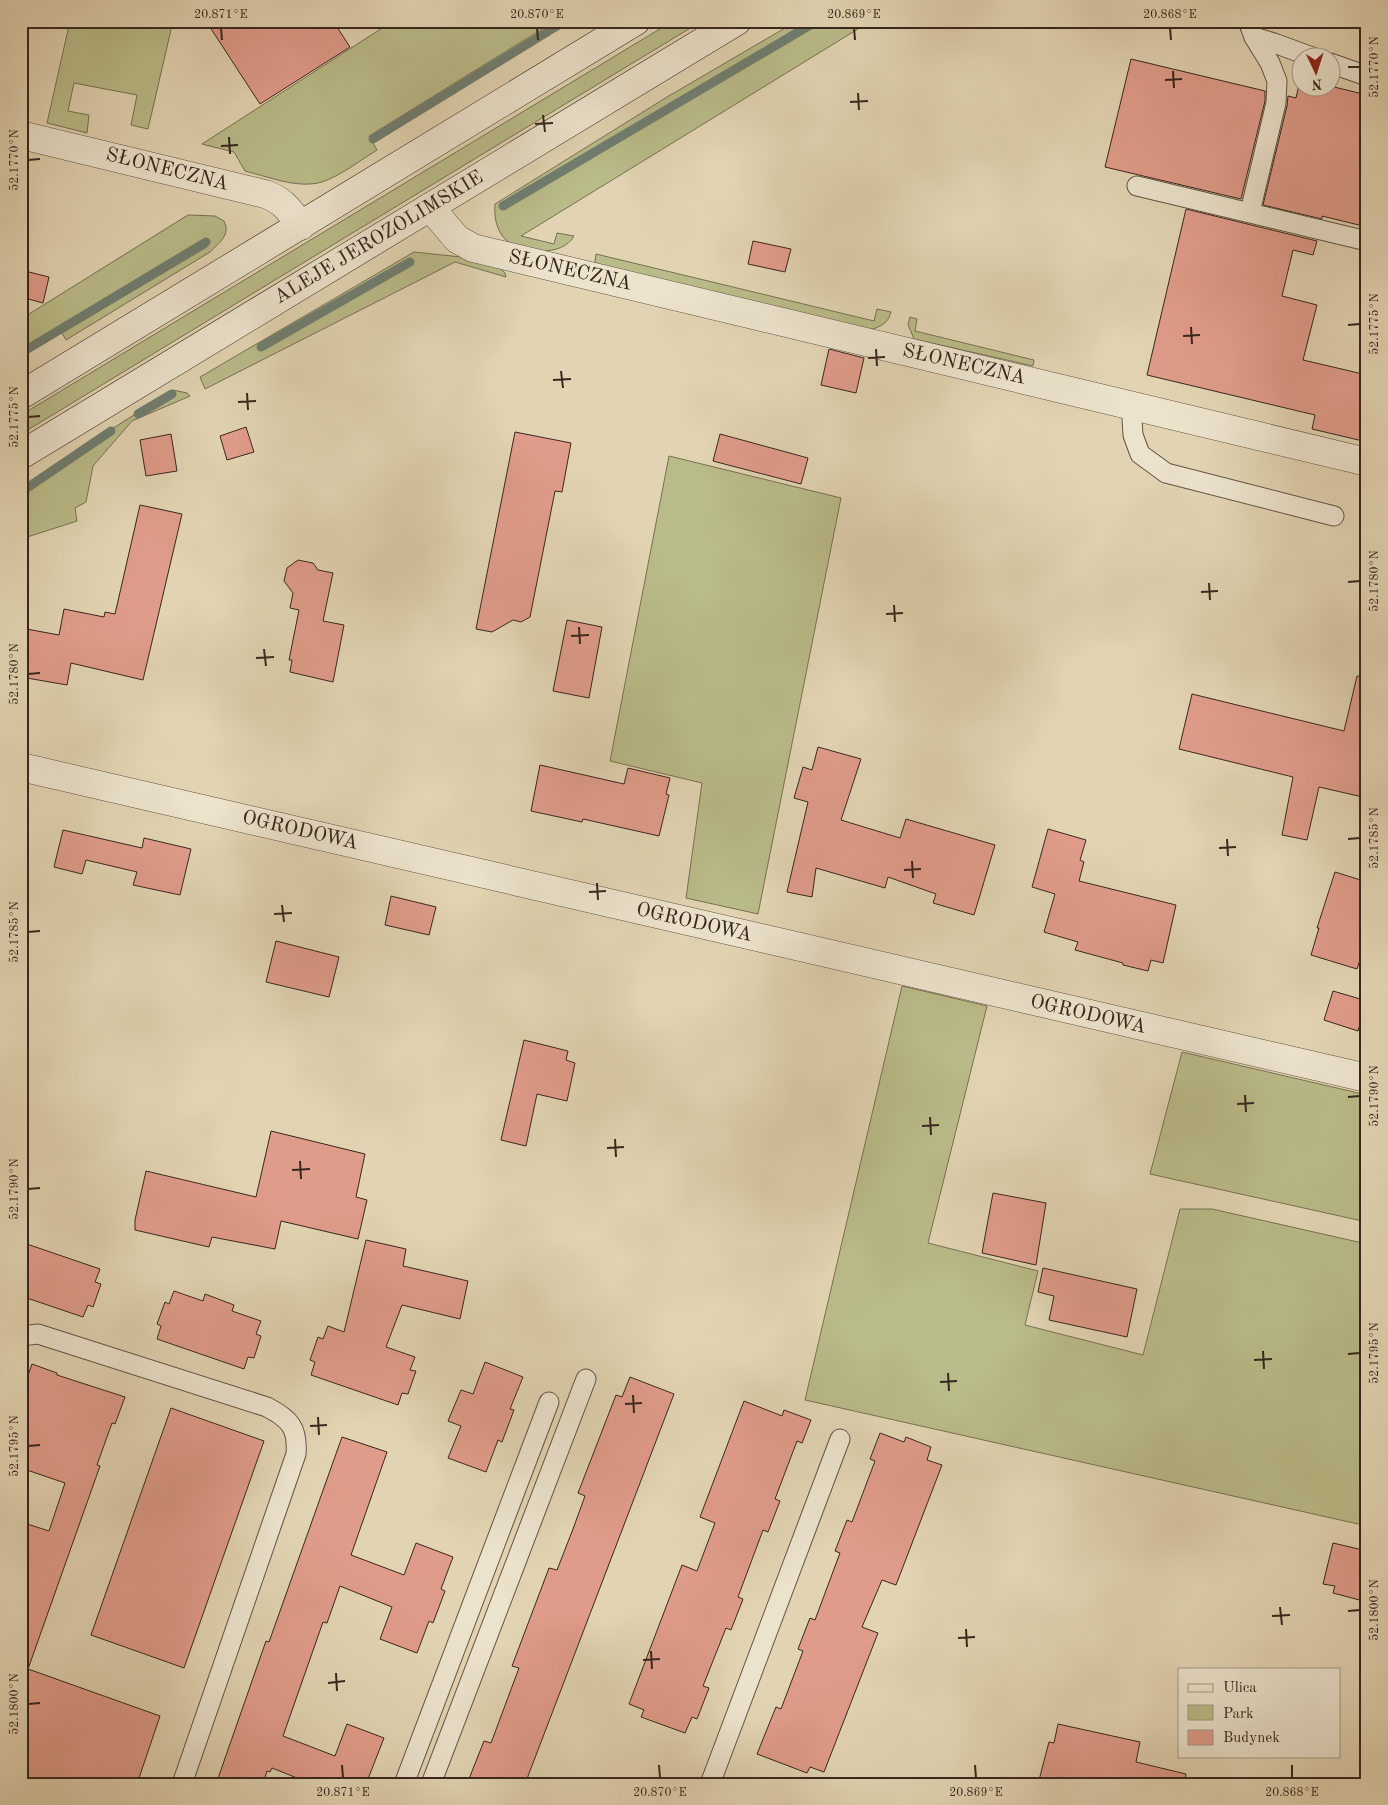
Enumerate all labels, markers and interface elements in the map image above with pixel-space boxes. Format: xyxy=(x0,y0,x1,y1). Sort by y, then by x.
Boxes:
text: 20.871°E xyxy=(194,9,248,21)
text: 20.870°E xyxy=(510,9,564,21)
text: 20.869°E xyxy=(827,9,881,21)
text: 20.868°E xyxy=(1143,9,1197,21)
text: 52.1770°N xyxy=(1368,36,1381,98)
north arrow xyxy=(1290,48,1340,98)
text: N xyxy=(1311,77,1323,91)
text: 52.1770°N xyxy=(8,129,21,191)
street label: SŁONECZNA xyxy=(103,145,231,195)
street label: ALEJE JEROZOLIMSKIE xyxy=(271,168,487,308)
street label: SŁONECZNA xyxy=(506,247,634,295)
text: 52.1775°N xyxy=(1368,293,1381,355)
street label: SŁONECZNA xyxy=(900,341,1028,389)
text: 52.1775°N xyxy=(8,386,21,448)
text: 52.1780°N xyxy=(1368,550,1381,612)
text: 52.1780°N xyxy=(8,643,21,705)
text: 52.1785°N xyxy=(1368,807,1381,869)
street label: OGRODOWA xyxy=(240,808,360,854)
street label: OGRODOWA xyxy=(634,900,754,946)
text: 52.1785°N xyxy=(8,901,21,963)
street label: OGRODOWA xyxy=(1028,992,1148,1038)
text: 52.1790°N xyxy=(1368,1065,1381,1127)
text: 52.1790°N xyxy=(8,1158,21,1220)
text: 52.1795°N xyxy=(1368,1322,1381,1384)
text: 52.1795°N xyxy=(8,1415,21,1477)
text: 52.1800°N xyxy=(1368,1579,1381,1641)
legend xyxy=(1178,1668,1340,1758)
text: 52.1800°N xyxy=(8,1673,21,1735)
text: Ulica xyxy=(1223,1681,1257,1696)
text: Park xyxy=(1223,1707,1254,1722)
text: Budynek xyxy=(1223,1731,1280,1746)
text: 20.871°E xyxy=(316,1787,370,1799)
text: 20.870°E xyxy=(633,1787,687,1799)
text: 20.869°E xyxy=(949,1787,1003,1799)
text: 20.868°E xyxy=(1265,1787,1319,1799)

